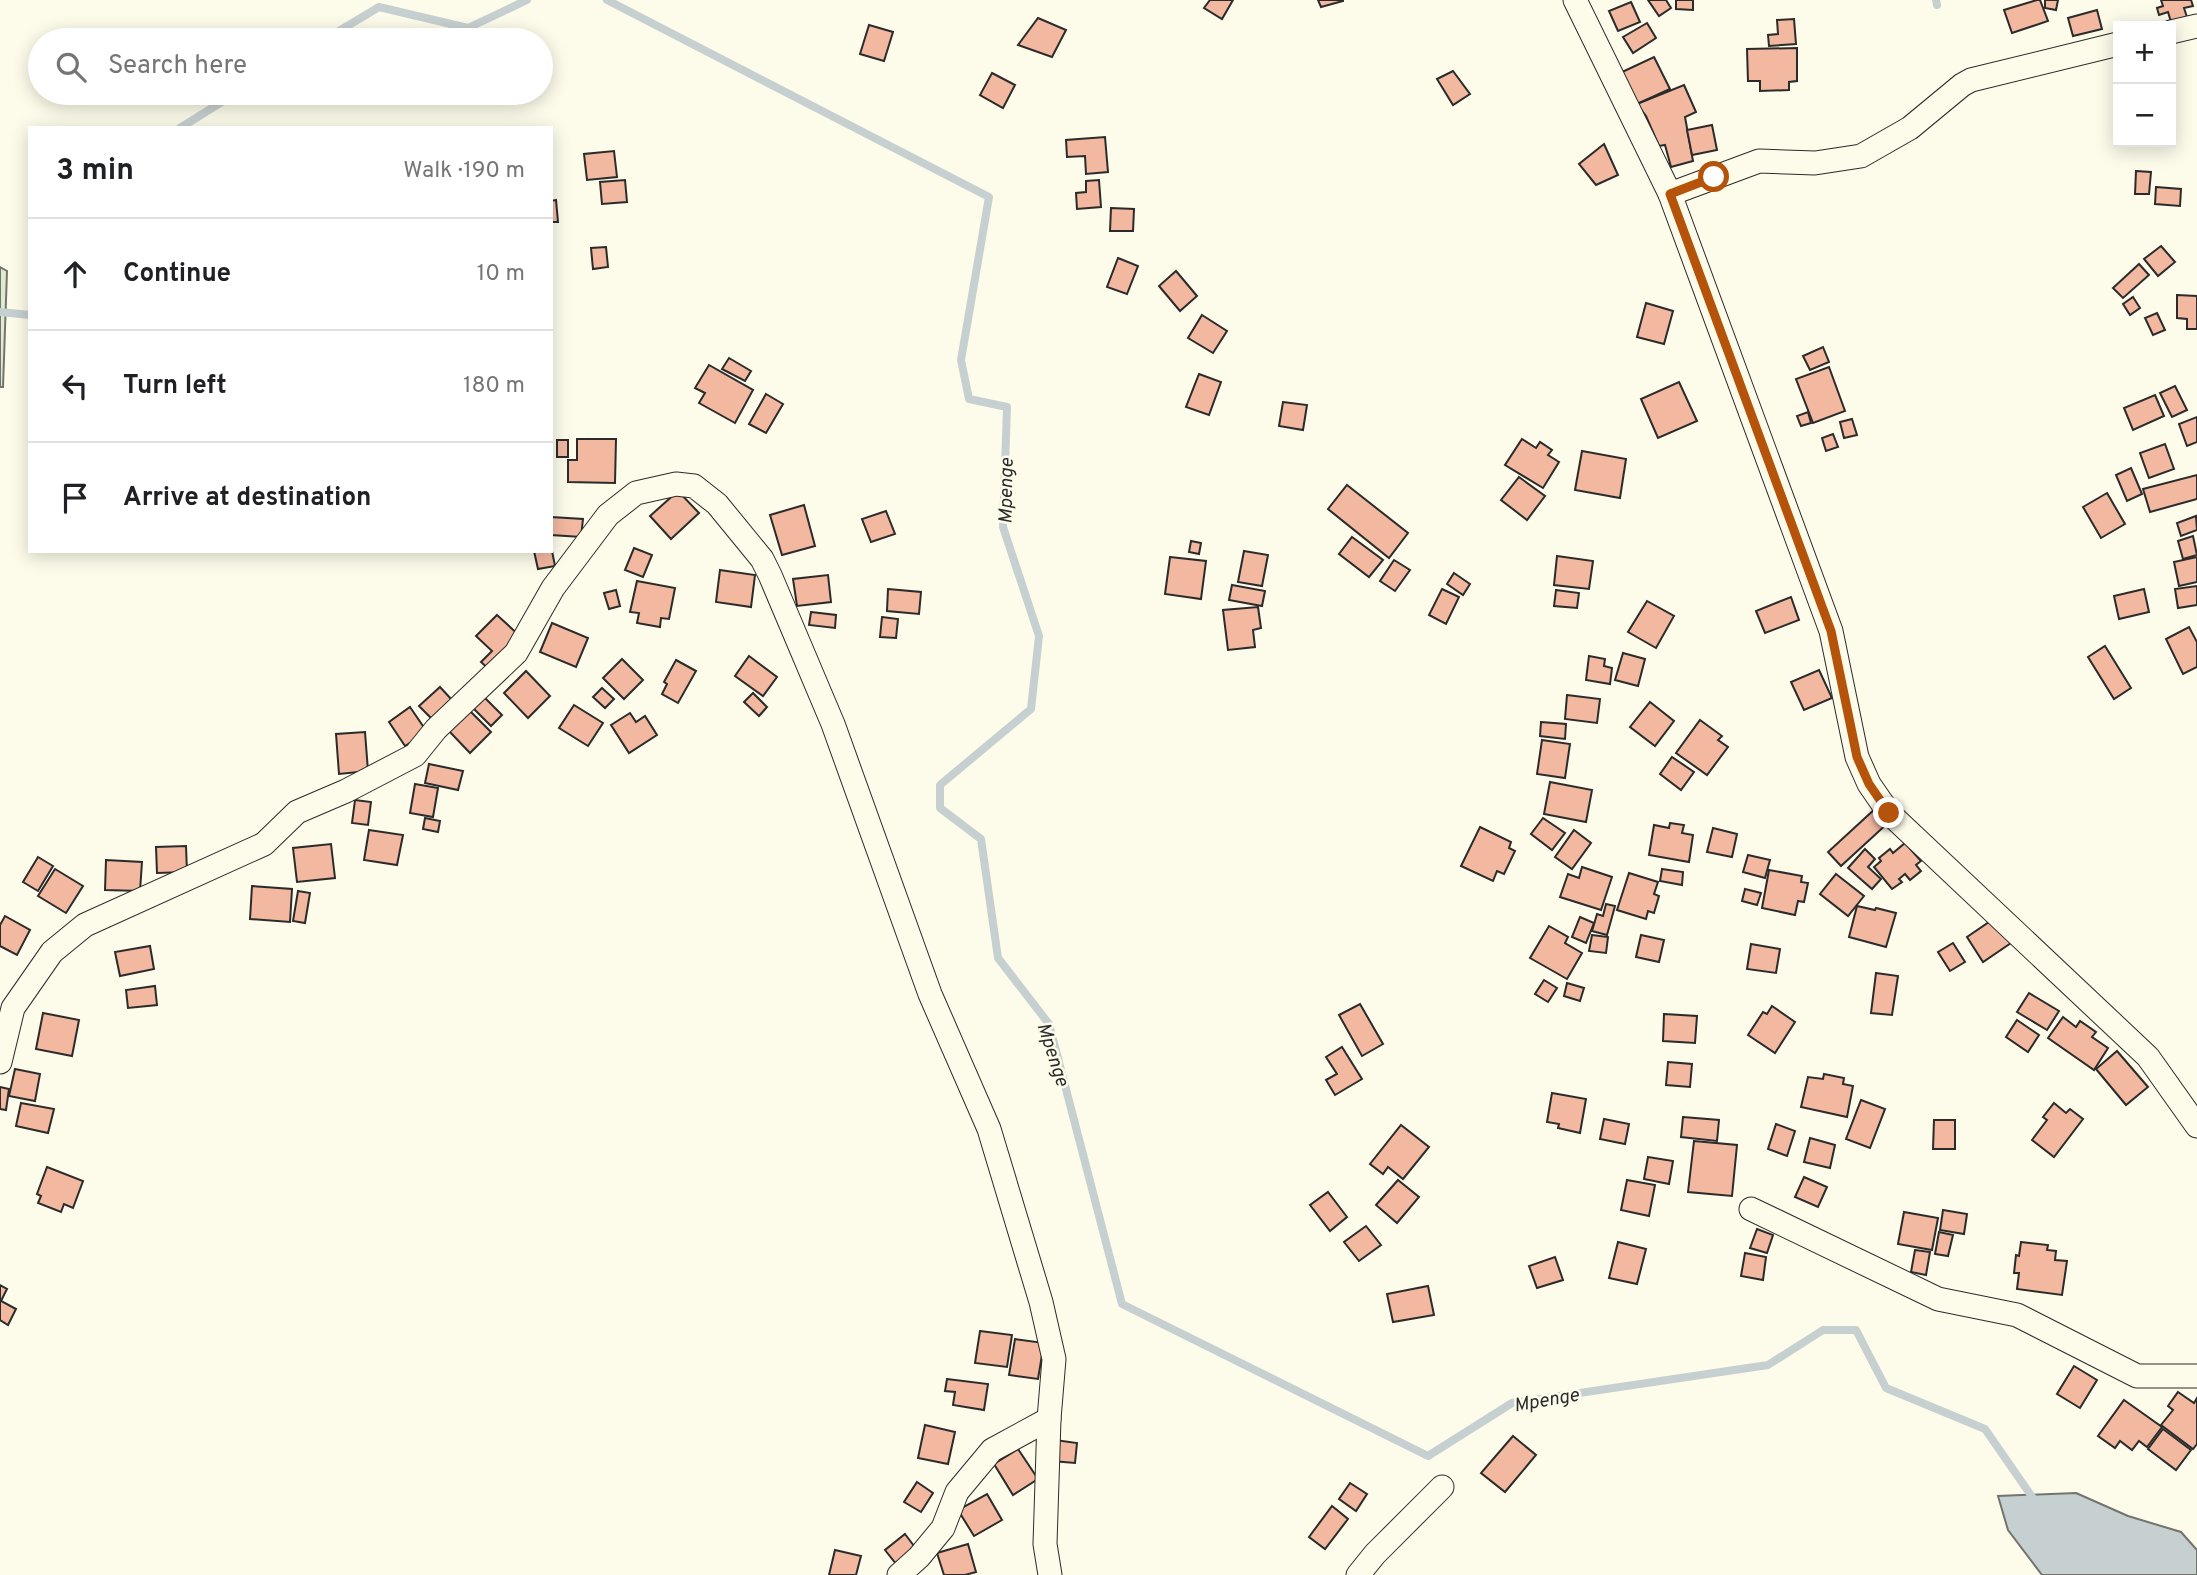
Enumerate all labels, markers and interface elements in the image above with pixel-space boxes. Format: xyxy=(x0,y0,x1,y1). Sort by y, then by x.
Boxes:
map controls xyxy=(2113,21,2176,147)
button: + xyxy=(2113,21,2176,84)
search box xyxy=(28,28,553,105)
icon: search xyxy=(52,48,90,86)
text: Search here xyxy=(108,50,247,83)
button: − xyxy=(2113,84,2176,147)
text: 3 min xyxy=(56,153,134,190)
text: Walk · 190 m xyxy=(403,157,525,186)
route start xyxy=(1698,161,1729,192)
icon: ahead xyxy=(56,255,94,293)
text: Continue xyxy=(123,258,231,291)
text: 10 m xyxy=(477,260,525,289)
icon: left xyxy=(56,367,94,405)
text: Turn left xyxy=(123,370,227,403)
text: 180 m xyxy=(463,372,525,401)
water label: Mpenge xyxy=(994,458,1020,524)
icon: arrive xyxy=(56,479,94,517)
text: Arrive at destination xyxy=(123,482,371,515)
route end xyxy=(1873,797,1904,828)
water label: Mpenge xyxy=(1031,1020,1074,1090)
water label: Mpenge xyxy=(1512,1383,1581,1418)

